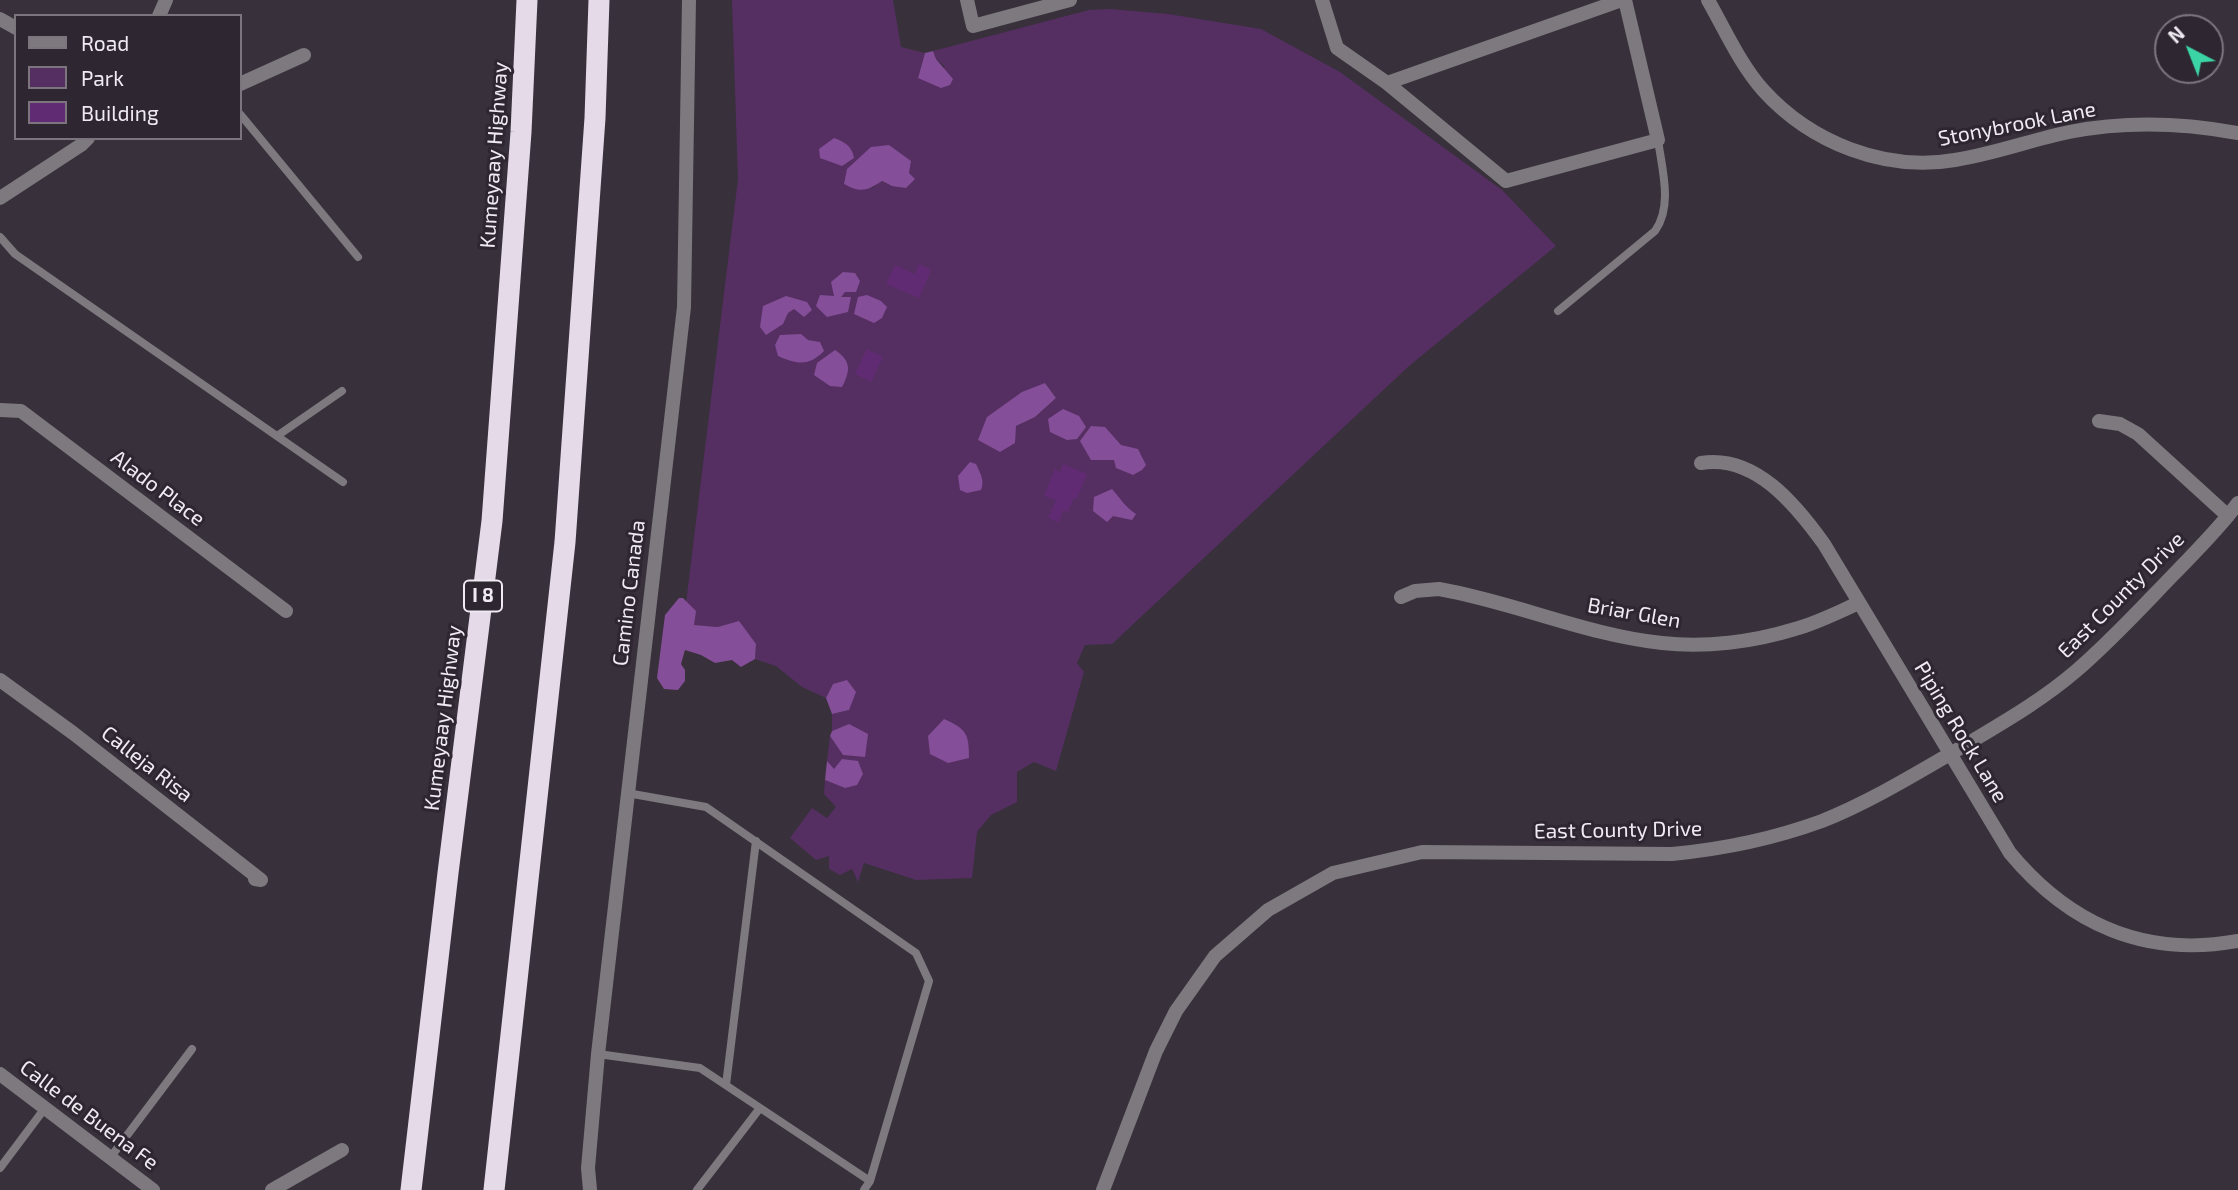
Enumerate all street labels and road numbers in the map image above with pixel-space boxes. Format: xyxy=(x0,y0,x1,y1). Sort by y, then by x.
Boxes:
street label: Kumeyaay Highway xyxy=(475,61,513,249)
street label: Stonybrook Lane xyxy=(1936,96,2098,152)
street label: Alado Place xyxy=(106,445,210,531)
street label: Camino Canada xyxy=(608,519,650,667)
street label: East County Drive xyxy=(2053,527,2189,663)
road number: I 8 xyxy=(464,580,502,611)
street label: Briar Glen xyxy=(1585,592,1683,634)
street label: Kumeyaay Highway xyxy=(419,624,467,812)
street label: Piping Rock Lane xyxy=(1909,657,2013,807)
street label: Calleja Risa xyxy=(96,720,198,808)
street label: East County Drive xyxy=(1534,816,1702,844)
street label: Calle de Buena Fe xyxy=(15,1055,163,1175)

